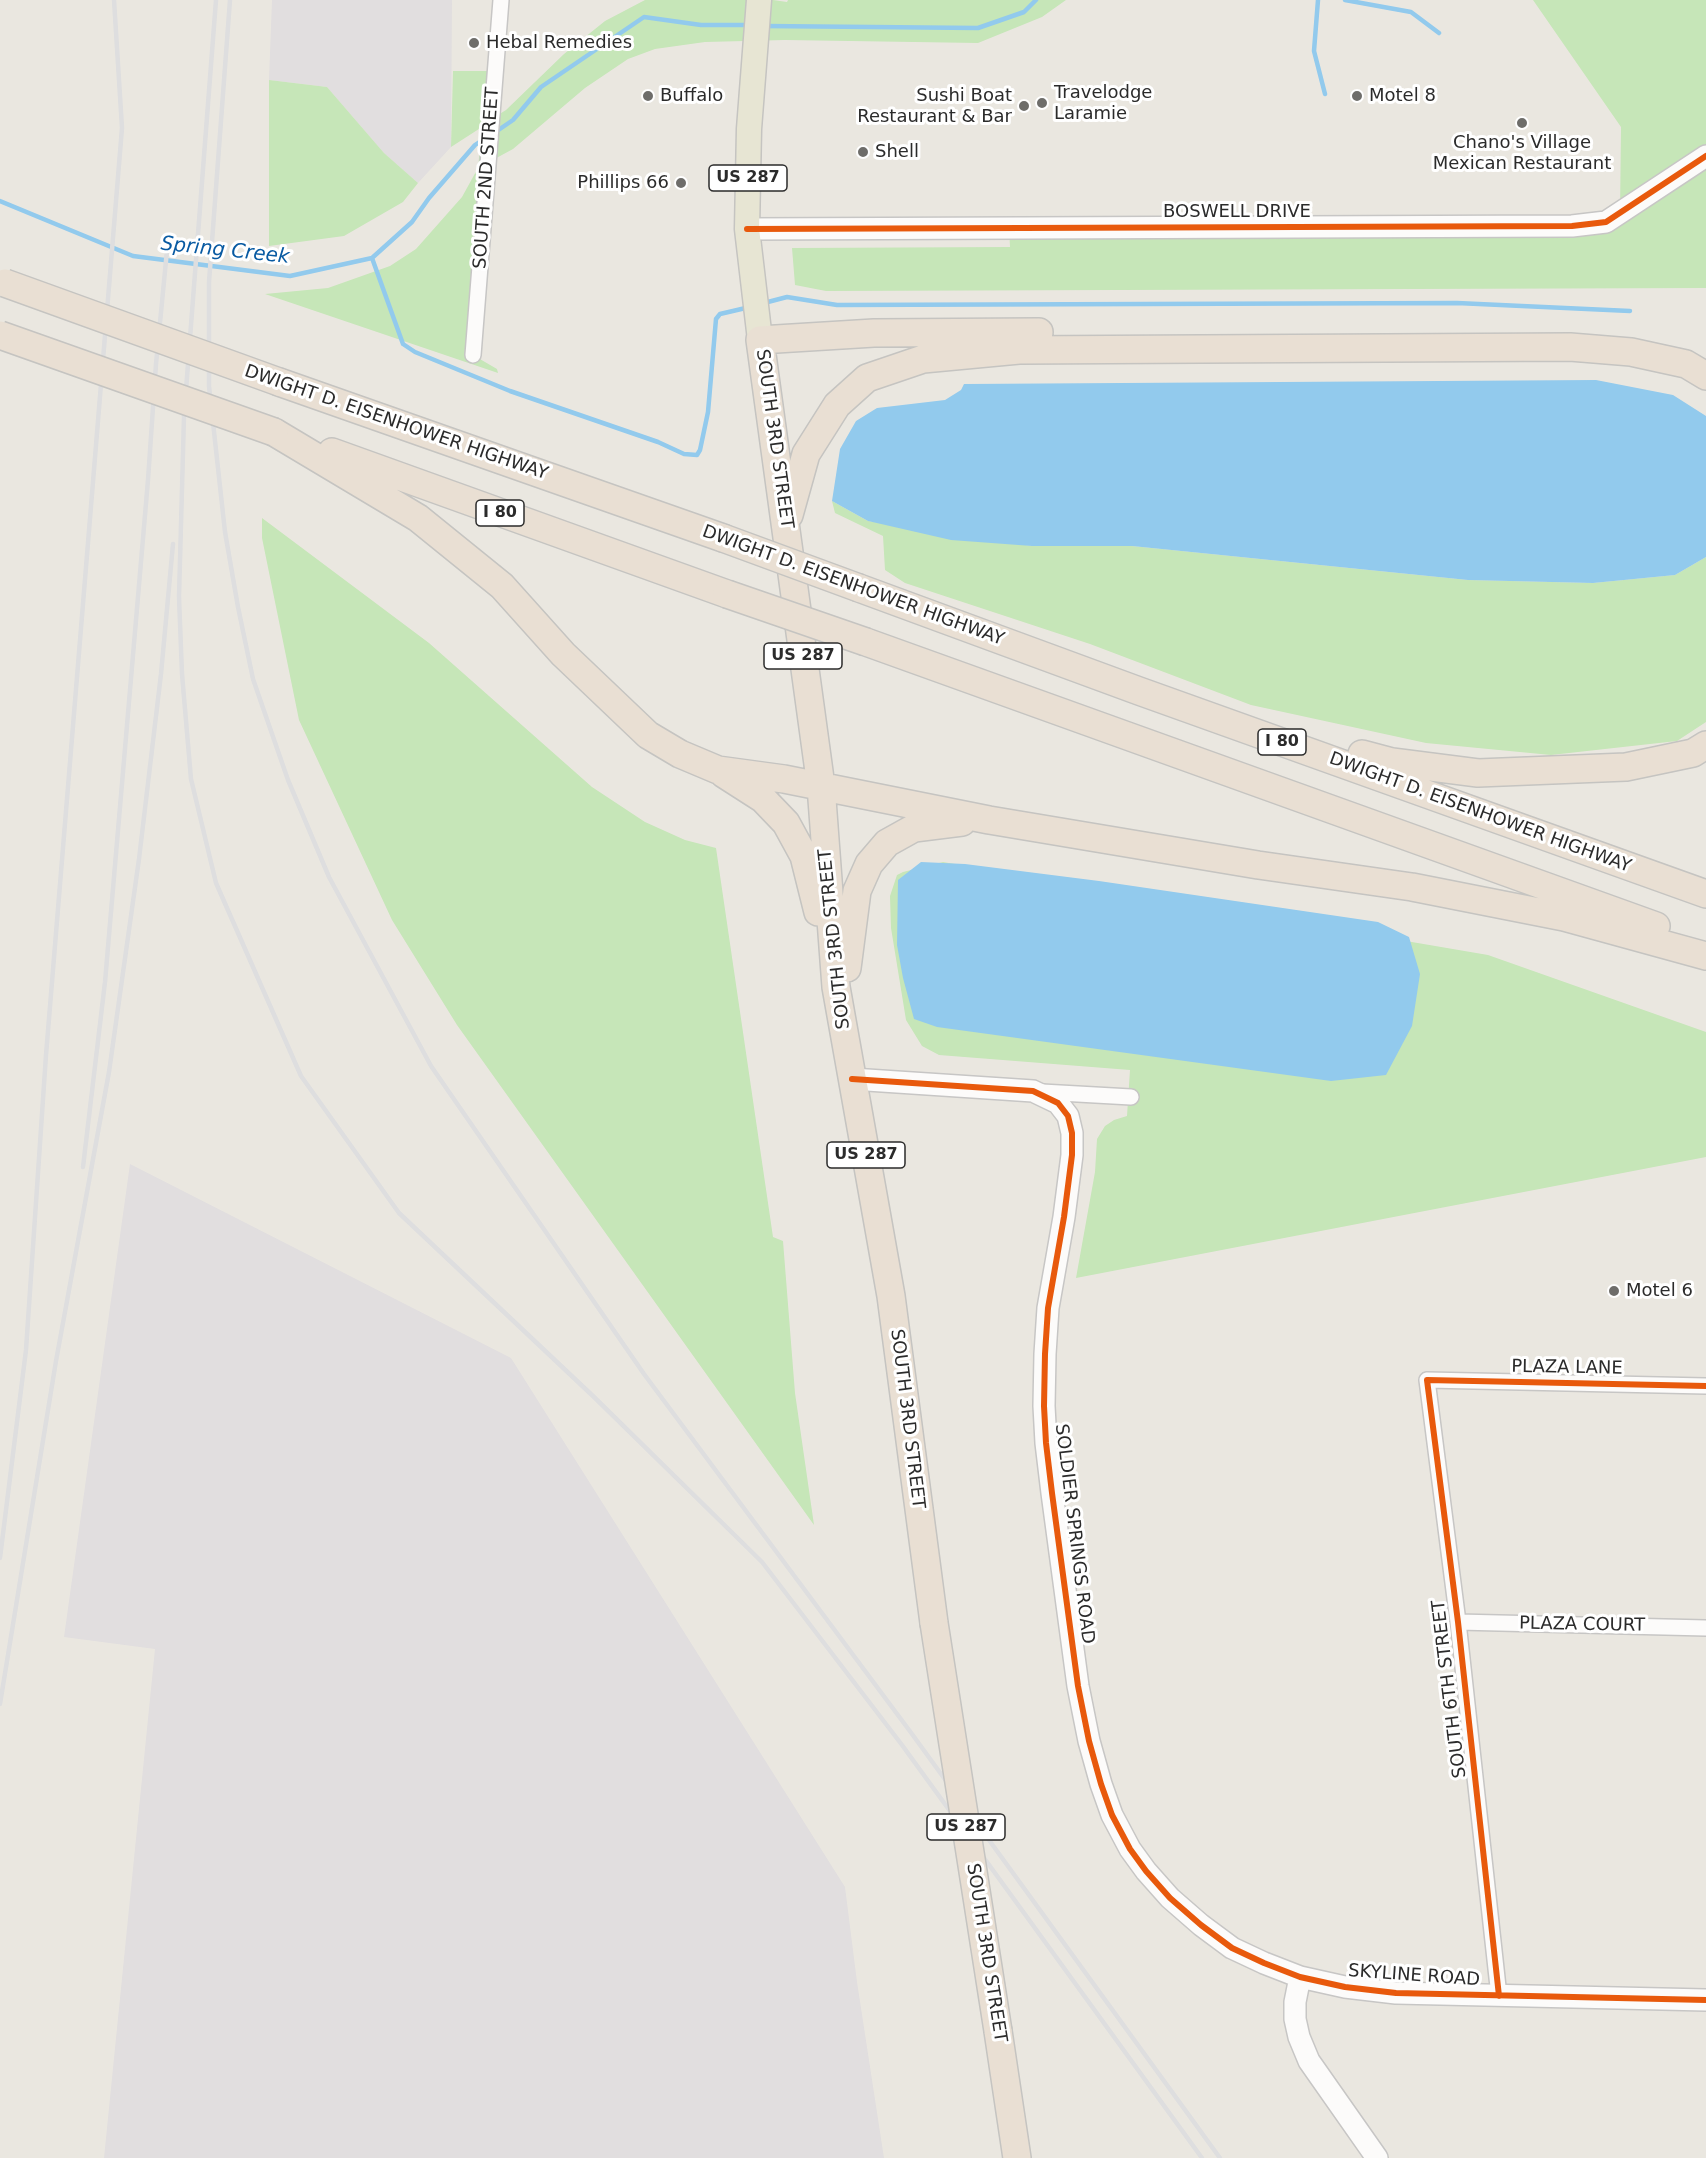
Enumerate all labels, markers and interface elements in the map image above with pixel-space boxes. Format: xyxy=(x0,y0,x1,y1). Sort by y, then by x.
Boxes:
place label: Hebal Remedies xyxy=(486,32,632,54)
marker: Hebal Remedies xyxy=(467,36,481,50)
place label: Travelodge Laramie xyxy=(1054,82,1152,124)
place label: Buffalo xyxy=(660,85,723,107)
place label: Sushi Boat Restaurant & Bar xyxy=(857,85,1012,128)
place label: Motel 8 xyxy=(1369,85,1436,107)
street label: SOUTH 2ND STREET xyxy=(470,86,504,270)
marker: Buffalo xyxy=(641,89,655,103)
marker: Motel 8 xyxy=(1350,89,1364,103)
marker: Travelodge Laramie xyxy=(1035,96,1049,110)
marker: Sushi Boat Restaurant & Bar xyxy=(1017,99,1031,113)
marker: Chano's Village Mexican Restaurant xyxy=(1515,116,1529,130)
place label: Chano's Village Mexican Restaurant xyxy=(1433,132,1611,174)
place label: Shell xyxy=(875,141,919,163)
marker: Shell xyxy=(856,145,870,159)
road number: US 287 xyxy=(709,165,787,191)
place label: Phillips 66 xyxy=(577,172,669,194)
marker: Phillips 66 xyxy=(674,176,688,190)
street label: BOSWELL DRIVE xyxy=(1163,201,1311,223)
water label: Spring Creek xyxy=(159,232,291,270)
street label: SOUTH 3RD STREET xyxy=(751,348,797,530)
street label: DWIGHT D. EISENHOWER HIGHWAY xyxy=(241,361,551,485)
road number: I 80 xyxy=(476,500,524,526)
street label: DWIGHT D. EISENHOWER HIGHWAY xyxy=(699,521,1007,651)
road number: US 287 xyxy=(764,643,842,669)
road number: I 80 xyxy=(1258,729,1306,755)
street label: DWIGHT D. EISENHOWER HIGHWAY xyxy=(1326,748,1634,878)
street label: SOUTH 3RD STREET xyxy=(815,848,855,1030)
road number: US 287 xyxy=(827,1142,905,1168)
place label: Motel 6 xyxy=(1626,1280,1693,1302)
marker: Motel 6 xyxy=(1607,1284,1621,1298)
street label: SOUTH 3RD STREET xyxy=(885,1328,929,1510)
street label: PLAZA LANE xyxy=(1511,1356,1623,1380)
street label: SOLDIER SPRINGS ROAD xyxy=(1050,1423,1098,1645)
street label: SOUTH 6TH STREET xyxy=(1428,1599,1472,1779)
street label: PLAZA COURT xyxy=(1519,1613,1645,1637)
road number: US 287 xyxy=(927,1814,1005,1840)
street label: SOUTH 3RD STREET xyxy=(961,1862,1011,2044)
street label: SKYLINE ROAD xyxy=(1347,1961,1481,1991)

